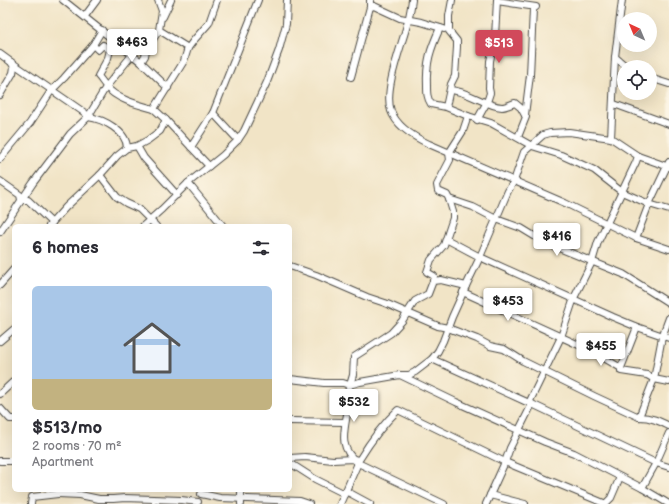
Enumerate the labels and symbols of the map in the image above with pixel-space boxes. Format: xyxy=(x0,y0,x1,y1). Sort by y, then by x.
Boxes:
north arrow xyxy=(617,12,657,52)
pin: $463 xyxy=(108,29,156,63)
pin: $513 xyxy=(475,30,523,64)
pin: $416 xyxy=(533,223,581,257)
pin: $453 xyxy=(484,288,532,322)
pin: $455 xyxy=(577,333,625,367)
pin: $532 xyxy=(330,389,378,423)

